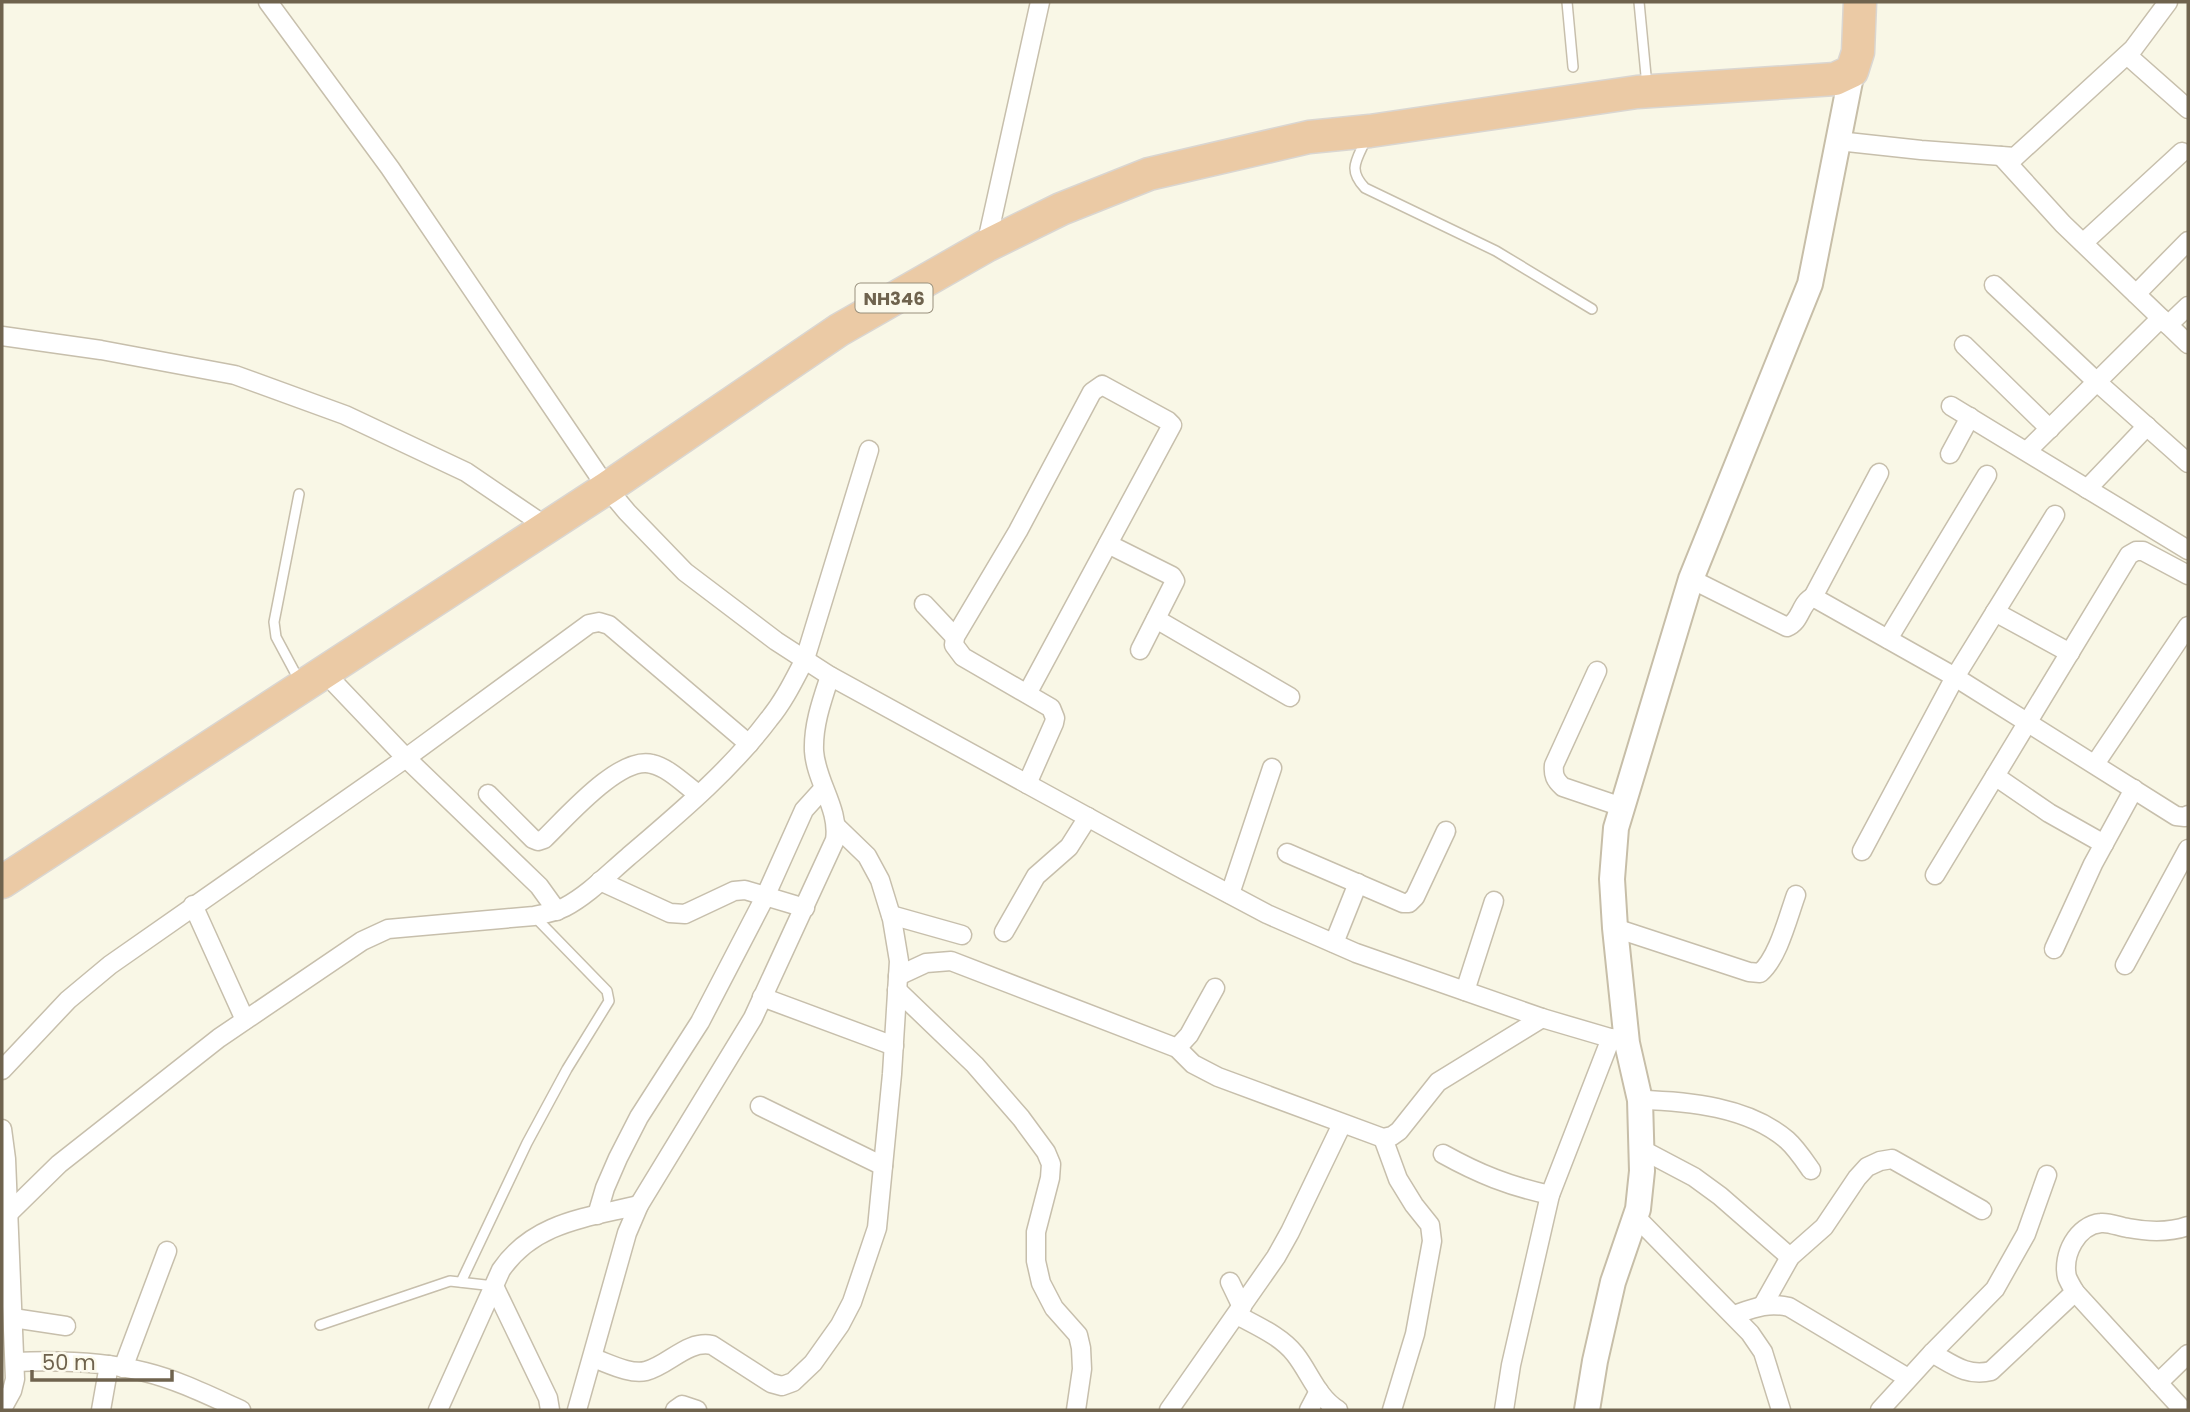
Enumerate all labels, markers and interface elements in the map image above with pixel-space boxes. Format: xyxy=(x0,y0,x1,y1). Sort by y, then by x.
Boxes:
road number: NH346 xyxy=(856,284,932,312)
scale bar xyxy=(32,1338,172,1382)
text: 50 m xyxy=(42,1348,96,1377)

